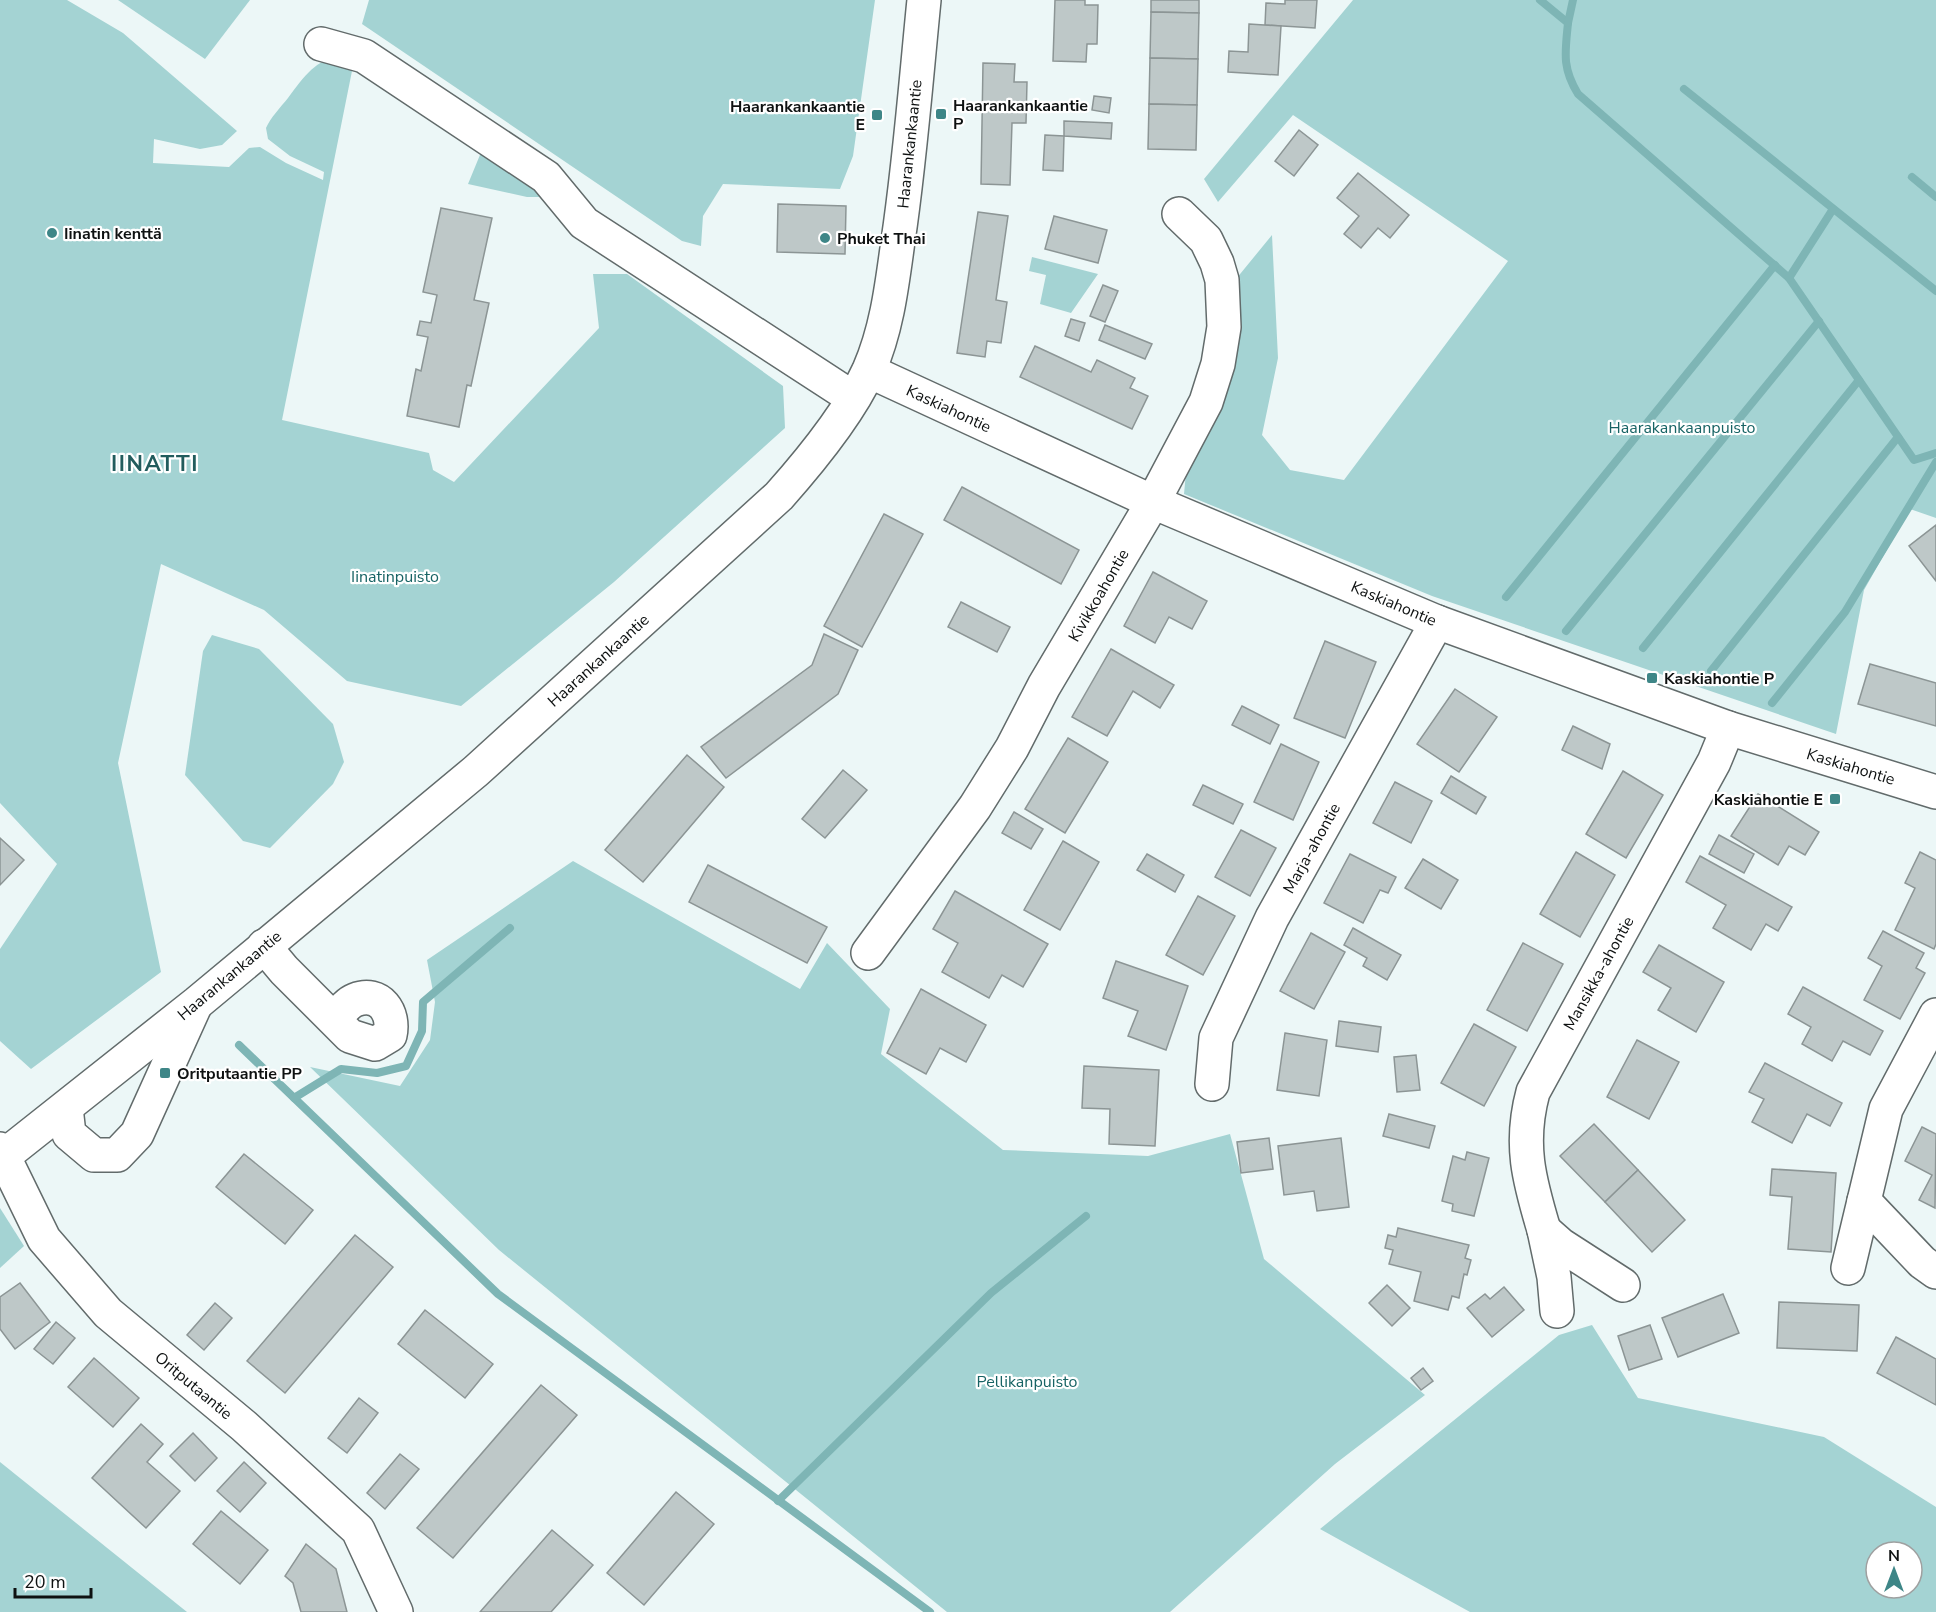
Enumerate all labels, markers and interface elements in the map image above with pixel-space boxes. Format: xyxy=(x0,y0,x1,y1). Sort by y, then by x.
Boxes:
street label: Haarankankaantie xyxy=(892,78,928,210)
place label: Haarankankaantie P xyxy=(953,95,1088,135)
place label: Haarankankaantie E xyxy=(730,96,865,136)
marker: Haarankankaantie P xyxy=(934,107,948,121)
marker: Haarankankaantie E xyxy=(870,108,884,122)
place label: Iinatin kenttä xyxy=(64,223,162,245)
marker: Iinatin kenttä xyxy=(45,226,59,240)
place label: Phuket Thai xyxy=(837,228,926,250)
marker: Phuket Thai xyxy=(818,231,832,245)
street label: Kaskiahontie xyxy=(903,380,995,438)
park label: Haarakankaanpuisto xyxy=(1609,417,1755,439)
district label: IINATTI xyxy=(111,449,199,479)
street label: Kivikkoahontie xyxy=(1063,545,1134,646)
park label: Iinatinpuisto xyxy=(351,566,439,588)
street label: Kaskiahontie xyxy=(1347,576,1440,632)
street label: Haarankankaantie xyxy=(543,609,654,712)
place label: Kaskiahontie P xyxy=(1664,668,1774,690)
marker: Kaskiahontie P xyxy=(1645,671,1659,685)
street label: Kaskiahontie xyxy=(1804,743,1898,791)
place label: Kaskiahontie E xyxy=(1714,789,1823,811)
marker: Kaskiahontie E xyxy=(1828,792,1842,806)
street label: Marja-ahontie xyxy=(1278,799,1346,898)
street label: Mansikka-ahontie xyxy=(1558,913,1639,1034)
street label: Haarankankaantie xyxy=(173,926,286,1026)
place label: Oritputaantie PP xyxy=(177,1063,302,1085)
marker: Oritputaantie PP xyxy=(158,1066,172,1080)
street label: Oritputaantie xyxy=(150,1347,237,1425)
park label: Pellikanpuisto xyxy=(976,1371,1078,1393)
north arrow xyxy=(1864,1540,1924,1600)
text: N xyxy=(1888,1545,1900,1567)
scale bar xyxy=(15,1561,92,1599)
text: 20 m xyxy=(24,1570,66,1594)

